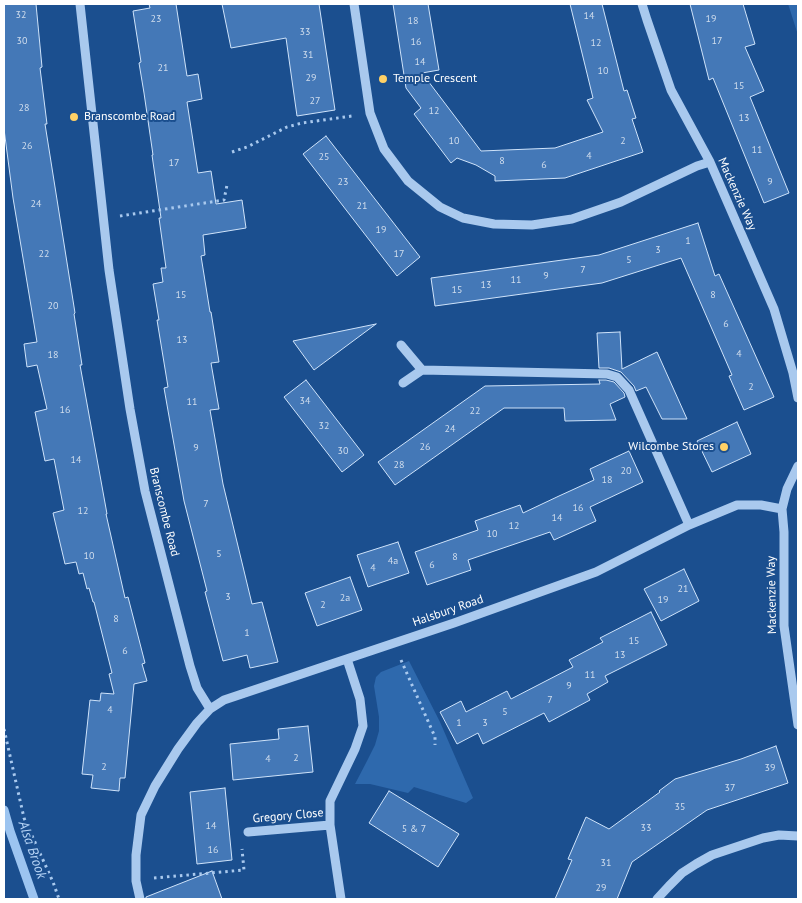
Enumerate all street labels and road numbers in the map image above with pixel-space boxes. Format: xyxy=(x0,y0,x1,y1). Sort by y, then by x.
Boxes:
street label: Mackenzie Way xyxy=(715,155,759,233)
street label: Branscombe Road xyxy=(146,466,182,558)
street label: Mackenzie Way xyxy=(764,556,780,634)
street label: Halsbury Road xyxy=(411,592,485,630)
street label: Gregory Close xyxy=(252,806,324,826)

